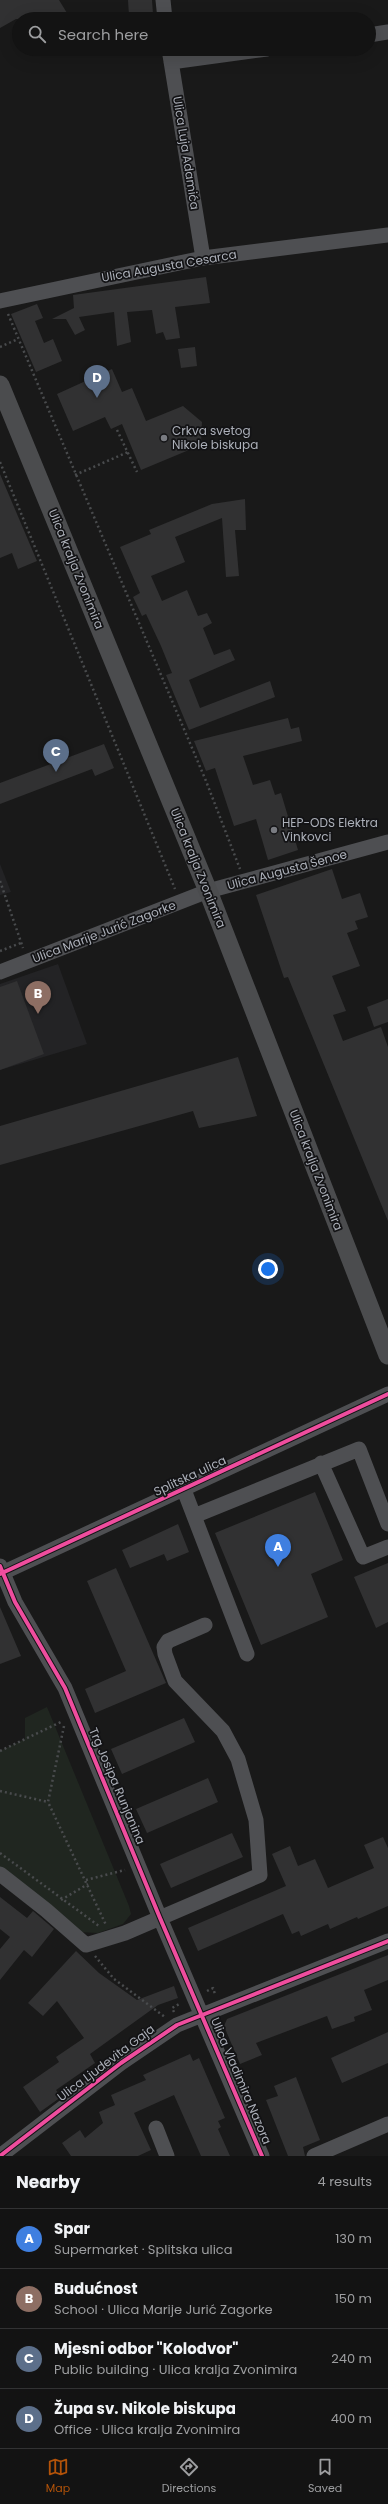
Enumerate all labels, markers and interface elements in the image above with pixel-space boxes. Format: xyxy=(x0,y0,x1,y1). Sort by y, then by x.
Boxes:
search box xyxy=(12,12,376,56)
icon: search xyxy=(26,23,48,45)
text: Search here xyxy=(58,24,148,45)
street label: Ulica Luja Adamića xyxy=(169,95,204,211)
street label: Ulica Augusta Cesarca xyxy=(100,245,238,286)
pin: D xyxy=(84,365,110,398)
place label: Crkva svetog Nikole biskupa xyxy=(172,422,258,453)
marker: Crkva svetog Nikole biskupa xyxy=(159,433,169,443)
street label: Ulica kralja Zvonimira xyxy=(45,506,108,631)
pin: C xyxy=(43,739,69,772)
street label: Ulica kralja Zvonimira xyxy=(167,805,230,930)
place label: HEP-ODS Elektra Vinkovci xyxy=(282,814,378,845)
marker: HEP-ODS Elektra Vinkovci xyxy=(269,825,279,835)
street label: Ulica Augusta Šenoe xyxy=(225,845,349,894)
street label: Ulica Marije Jurić Zagorke xyxy=(30,896,178,967)
pin: B xyxy=(25,981,51,1014)
street label: Ulica kralja Zvonimira xyxy=(286,1107,347,1233)
your location xyxy=(258,1259,278,1279)
street label: Splitska ulica xyxy=(151,1451,229,1500)
pin: A xyxy=(265,1534,291,1567)
street label: Trg Josipa Runjanina xyxy=(85,1725,150,1847)
street label: Ulica Vladimira Nazora xyxy=(207,2015,276,2147)
street label: Ulica Ljudevita Gaja xyxy=(54,2020,158,2105)
text: Nearby xyxy=(16,2170,80,2194)
text: 4 results xyxy=(318,2172,372,2191)
text: Spar xyxy=(54,2218,90,2239)
text: A xyxy=(24,2229,34,2248)
text: 130 m xyxy=(335,2229,372,2248)
text: Supermarket · Splitska ulica xyxy=(54,2240,233,2259)
text: Budućnost xyxy=(54,2278,138,2299)
text: B xyxy=(25,2289,33,2308)
text: 150 m xyxy=(335,2289,372,2308)
text: School · Ulica Marije Jurić Zagorke xyxy=(54,2300,273,2319)
text: Mjesni odbor "Kolodvor" xyxy=(54,2338,238,2359)
text: C xyxy=(24,2349,34,2368)
text: 240 m xyxy=(331,2349,372,2368)
text: Public building · Ulica kralja Zvonimira xyxy=(54,2360,297,2379)
text: Župa sv. Nikole biskupa xyxy=(54,2398,236,2419)
text: D xyxy=(24,2409,34,2428)
text: 400 m xyxy=(331,2409,372,2428)
text: Office · Ulica kralja Zvonimira xyxy=(54,2420,240,2439)
tab: Map xyxy=(46,2456,70,2497)
tab: Directions xyxy=(162,2456,216,2497)
tab: Saved xyxy=(308,2456,342,2497)

